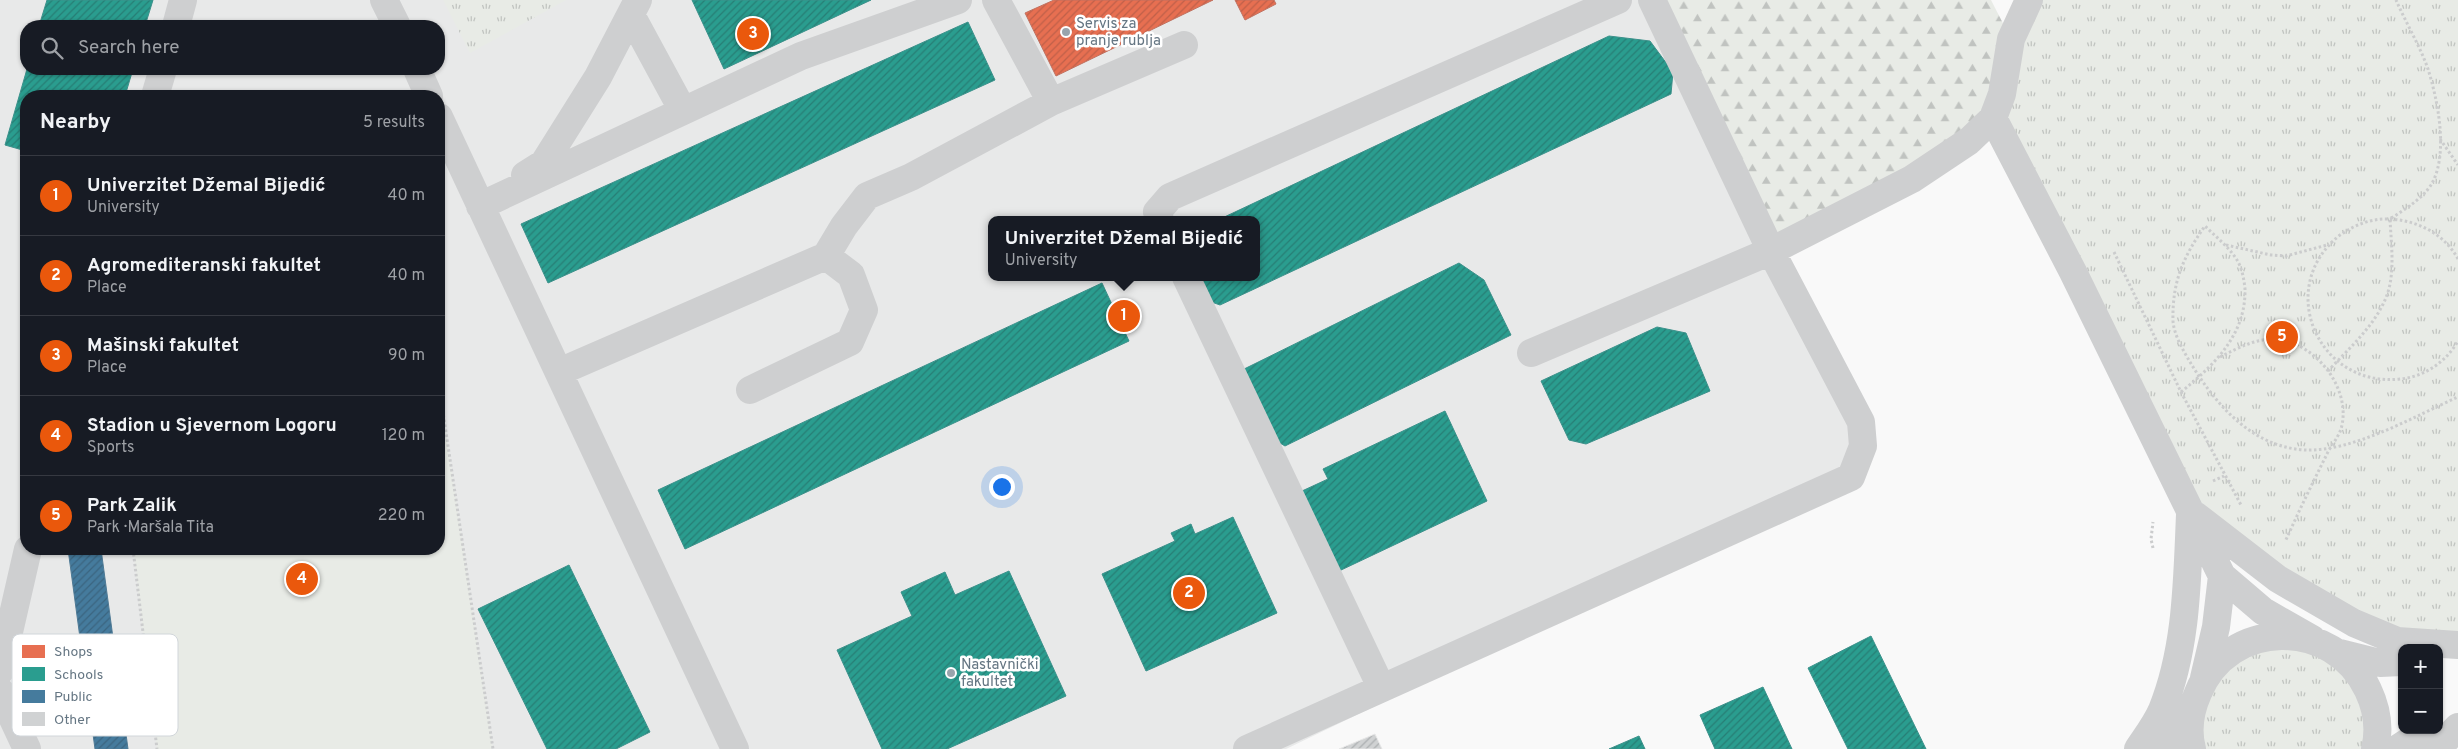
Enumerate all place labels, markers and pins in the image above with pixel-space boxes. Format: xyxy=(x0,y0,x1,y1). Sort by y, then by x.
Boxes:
pin: 3 xyxy=(737,15,769,53)
place label: Servis za pranje rublja xyxy=(1076,15,1161,51)
marker: Servis za pranje rublja xyxy=(1060,26,1072,38)
pin: 1 xyxy=(1108,297,1140,335)
pin: 5 xyxy=(2266,318,2298,356)
pin: 4 xyxy=(286,560,318,598)
pin: 2 xyxy=(1173,574,1205,612)
place label: Nastavnički fakultet xyxy=(961,656,1039,692)
marker: Nastavnički fakultet xyxy=(945,667,957,679)

